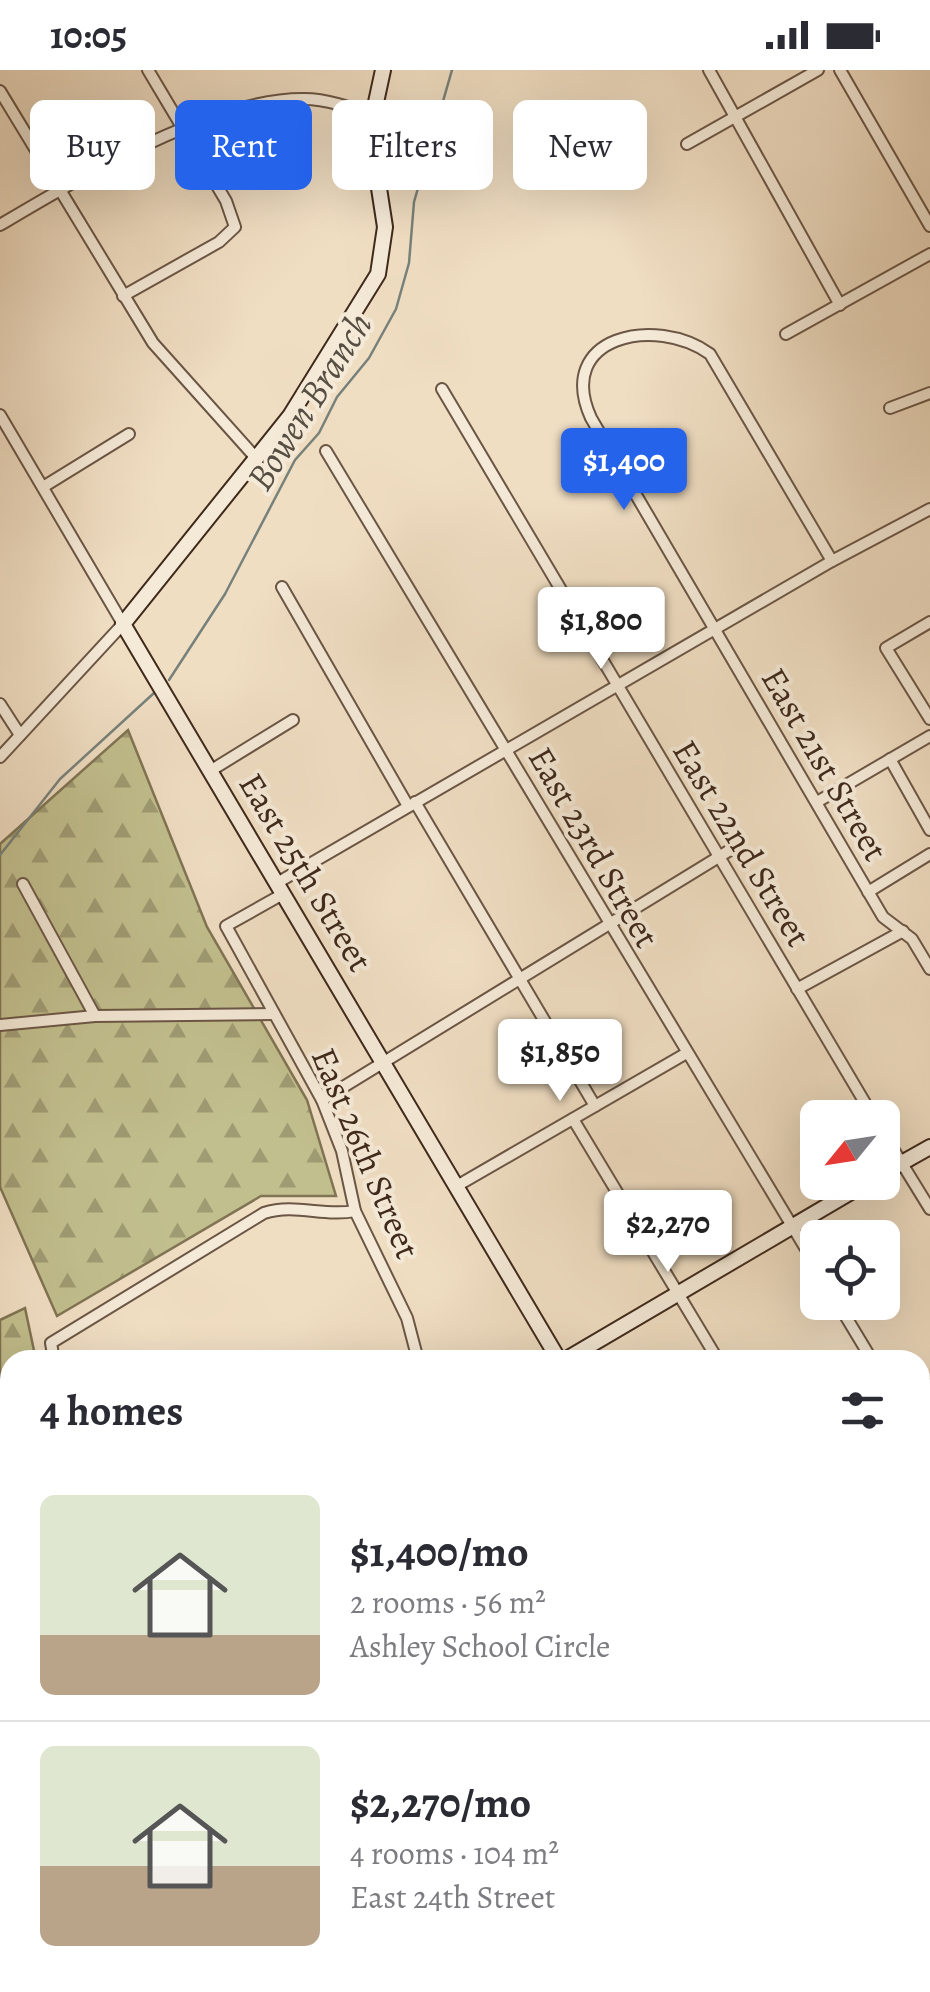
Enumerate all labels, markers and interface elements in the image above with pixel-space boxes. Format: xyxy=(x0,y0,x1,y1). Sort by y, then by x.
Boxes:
text: 10:05 xyxy=(50,9,127,61)
chip: Buy xyxy=(30,100,155,190)
chip: Rent xyxy=(175,100,312,190)
chip: Filters xyxy=(332,100,493,190)
chip: New xyxy=(513,100,647,190)
water label: Bowen Branch xyxy=(234,302,384,500)
pin: $1,400 xyxy=(543,428,705,513)
text: $1,400 xyxy=(583,438,665,482)
pin: $1,800 xyxy=(520,587,682,672)
text: $1,800 xyxy=(560,597,642,641)
street label: East 21st Street xyxy=(750,658,900,870)
street label: East 22nd Street xyxy=(661,731,823,955)
street label: East 23rd Street xyxy=(517,738,671,956)
street label: East 25th Street xyxy=(228,764,384,980)
pin: $1,850 xyxy=(479,1019,641,1104)
text: $1,850 xyxy=(520,1029,600,1073)
street label: East 26th Street xyxy=(300,1040,432,1266)
north arrow xyxy=(800,1100,900,1200)
map controls xyxy=(800,1100,900,1320)
pin: $2,270 xyxy=(587,1190,749,1275)
text: $2,270 xyxy=(626,1200,710,1244)
button: locate xyxy=(800,1220,900,1320)
text: 4 homes xyxy=(40,1382,183,1439)
icon: filters xyxy=(835,1383,890,1438)
text: $1,400/mo xyxy=(350,1523,529,1580)
icon: home xyxy=(120,1535,240,1655)
text: 2 rooms · 56 m² xyxy=(350,1580,546,1624)
text: Ashley School Circle xyxy=(350,1624,610,1668)
text: $2,270/mo xyxy=(350,1774,531,1831)
icon: home xyxy=(120,1786,240,1906)
text: 4 rooms · 104 m² xyxy=(350,1831,559,1875)
text: East 24th Street xyxy=(350,1875,555,1919)

